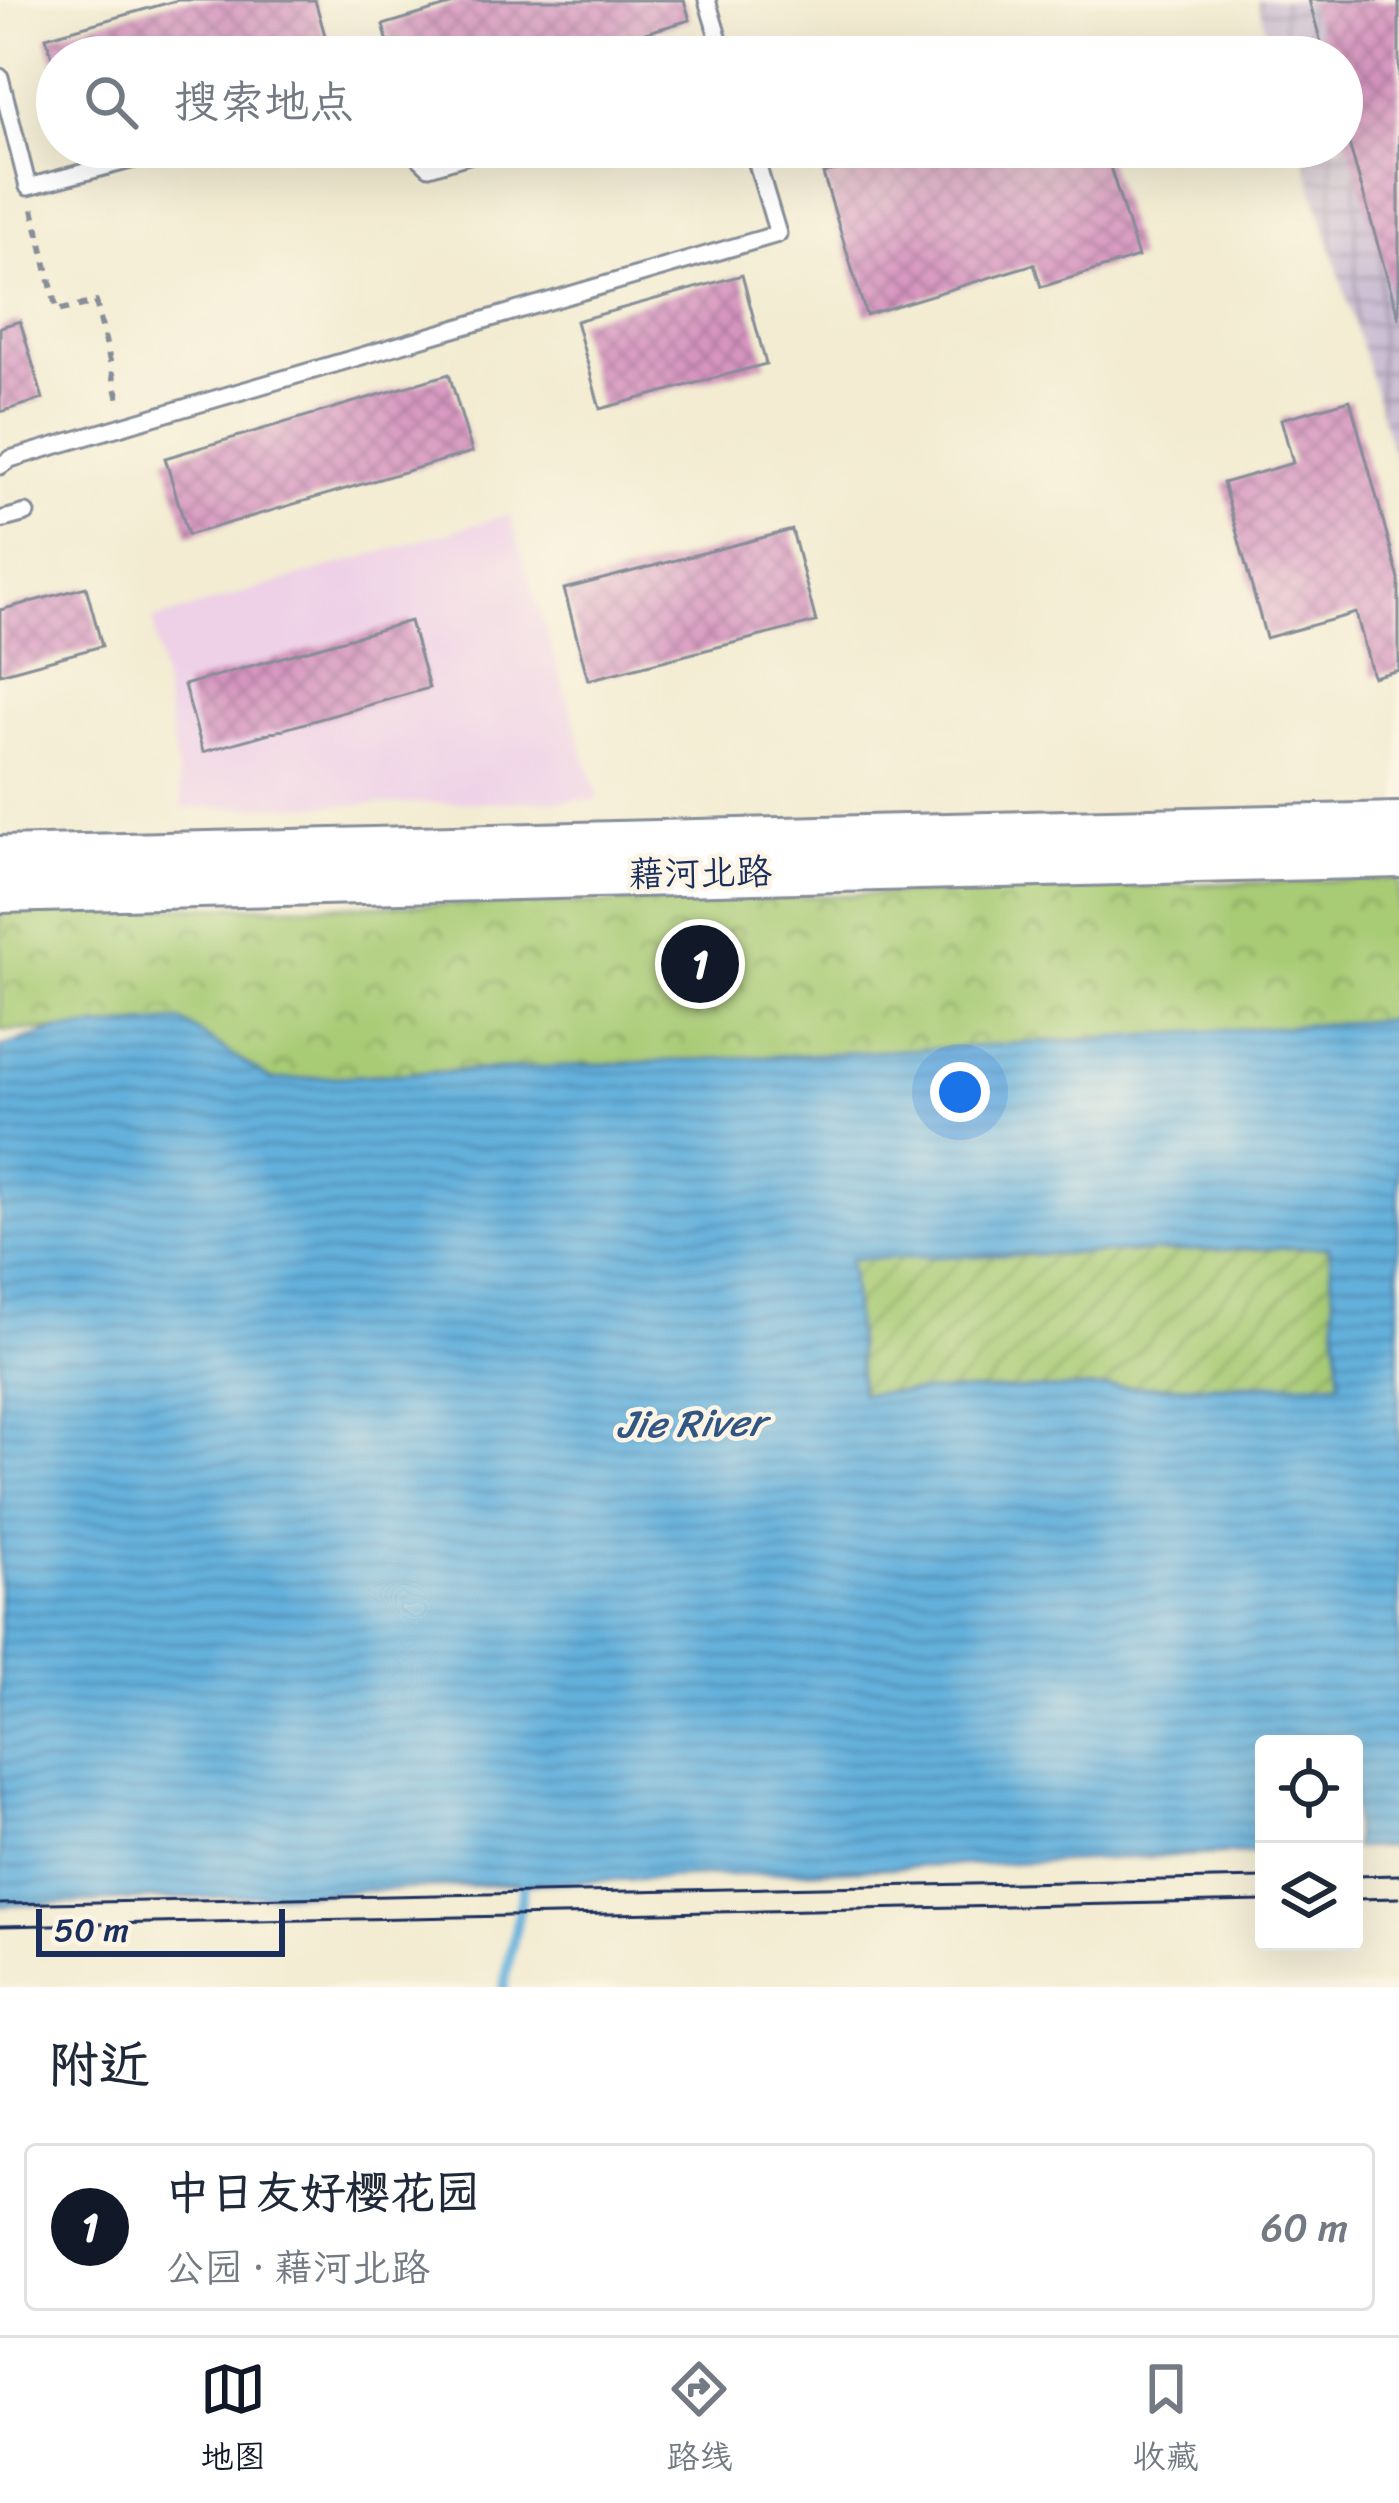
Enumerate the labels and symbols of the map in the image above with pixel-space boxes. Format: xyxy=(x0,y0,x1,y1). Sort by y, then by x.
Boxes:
street label: 藉河北路 xyxy=(627,840,773,906)
pin: 1 xyxy=(661,919,739,1009)
your location xyxy=(930,1062,990,1122)
water label: Jie River xyxy=(616,1387,773,1459)
scale bar xyxy=(36,1903,285,1956)

